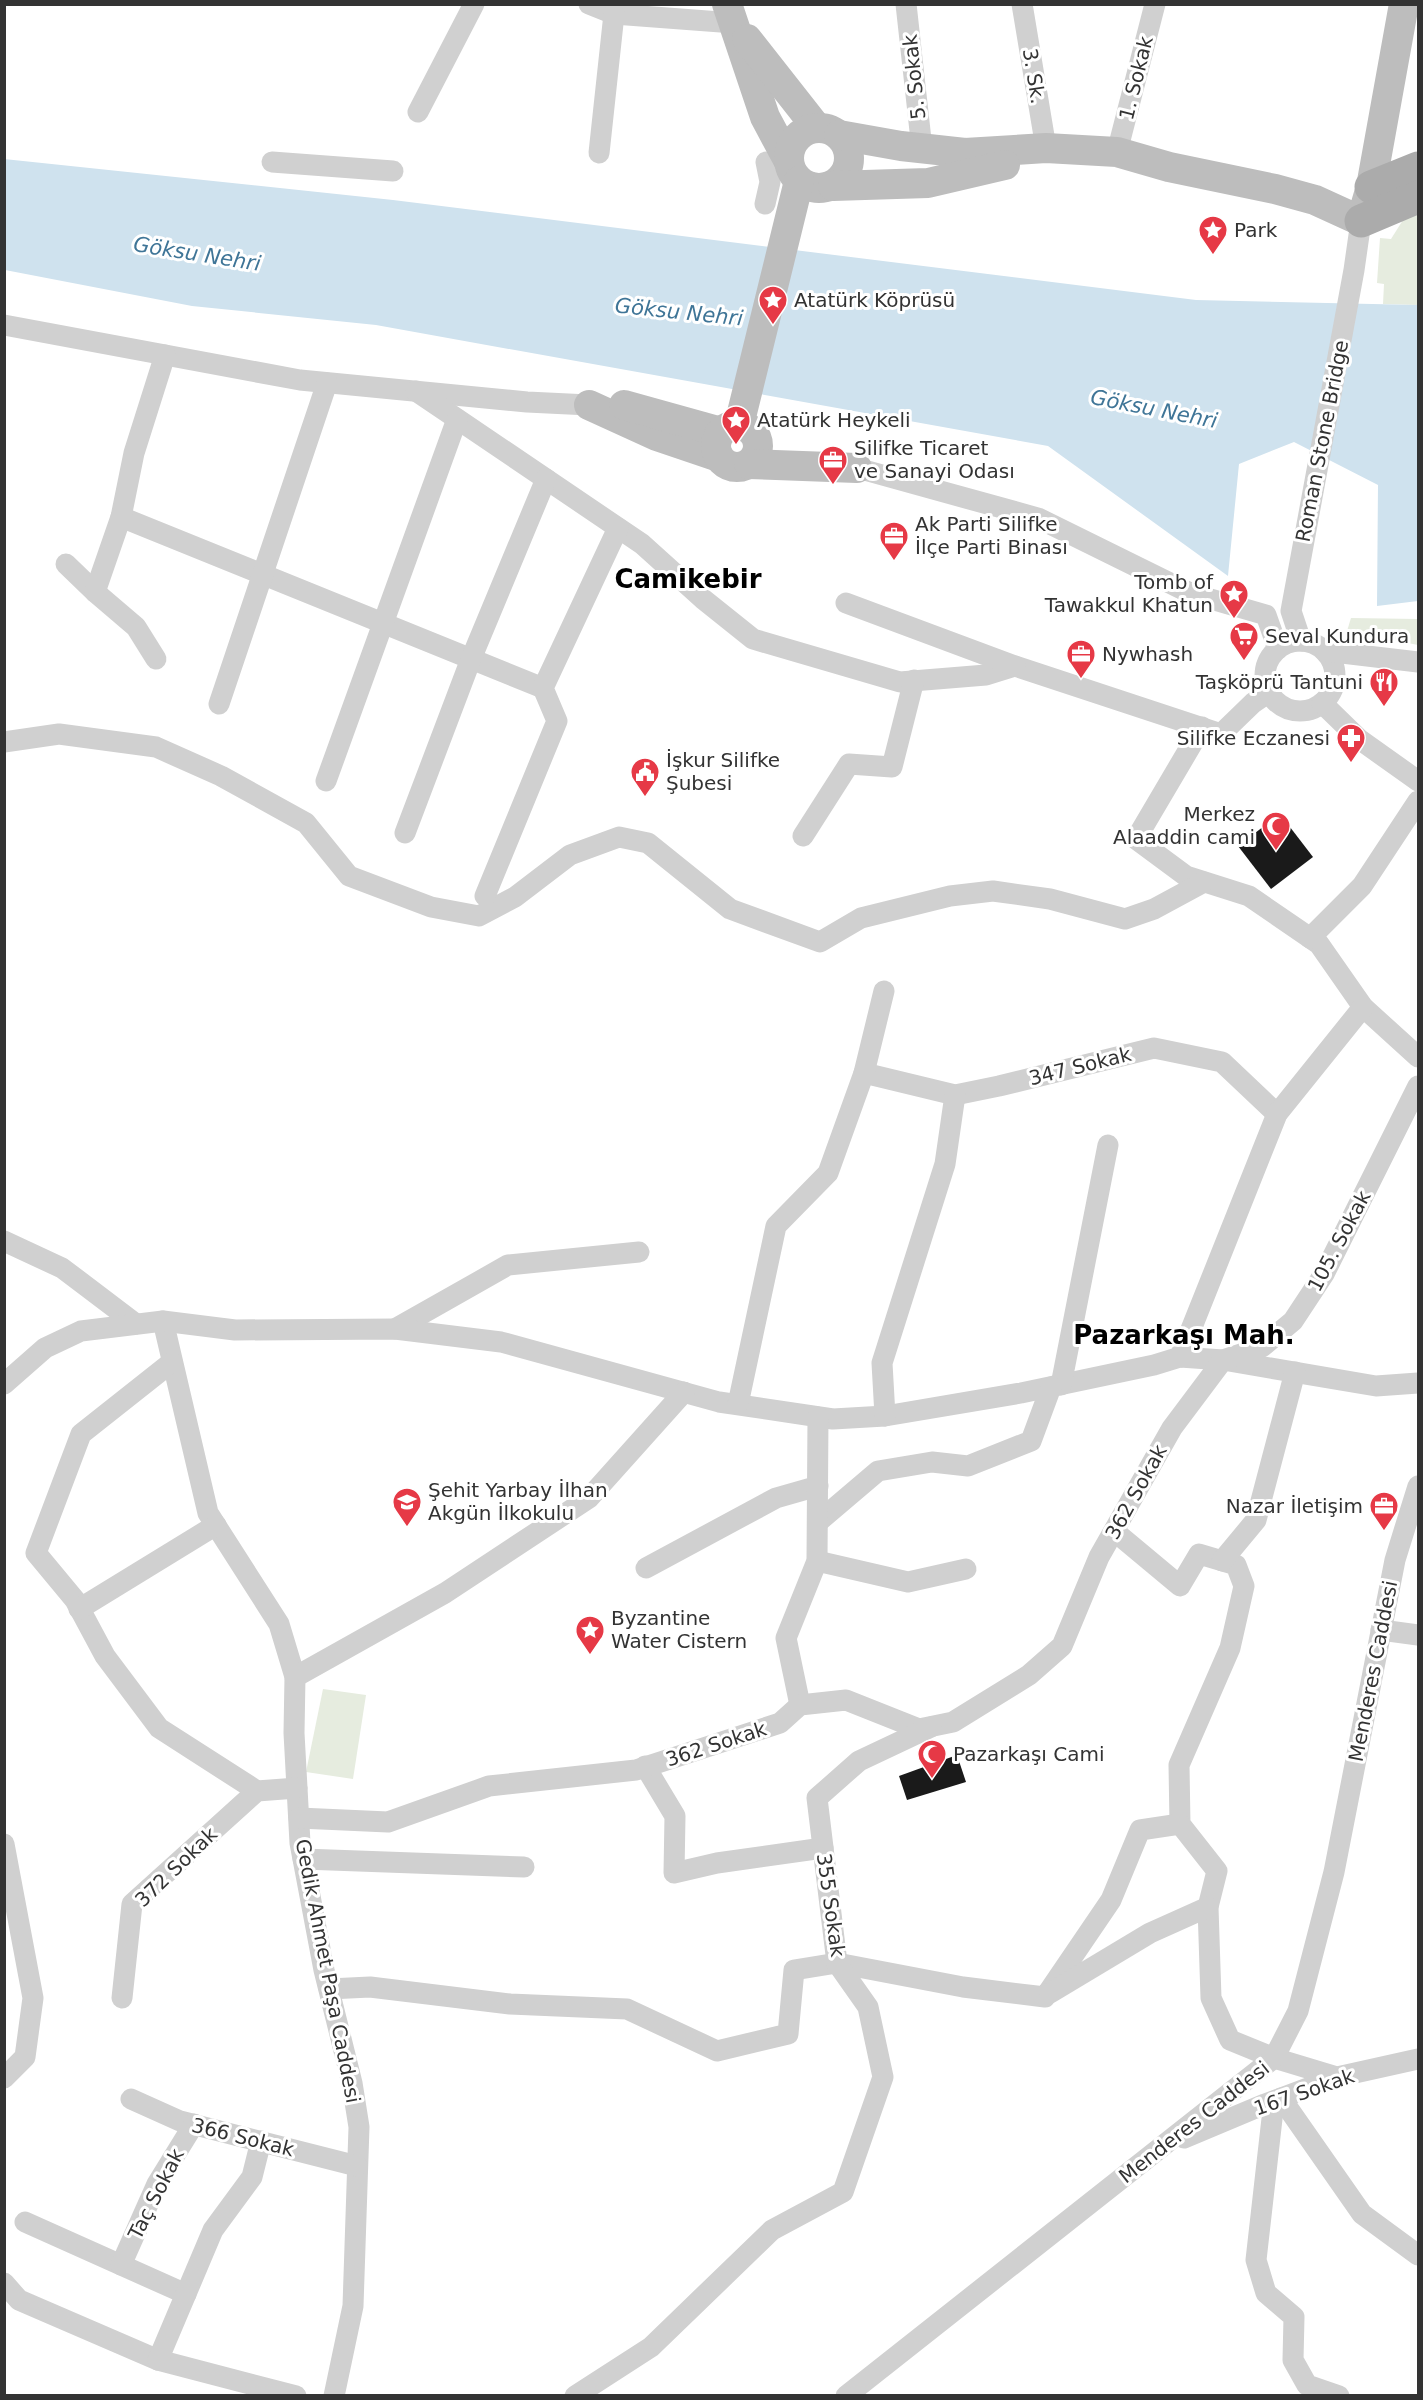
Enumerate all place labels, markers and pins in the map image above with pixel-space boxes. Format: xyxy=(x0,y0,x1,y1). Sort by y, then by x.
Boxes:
place icon: Park xyxy=(1197,214,1229,256)
place label: Park xyxy=(1234,218,1278,242)
place icon: Atatürk Köprüsü xyxy=(757,284,789,326)
place label: Atatürk Köprüsü xyxy=(794,288,955,312)
place icon: Atatürk Heykeli xyxy=(720,404,752,446)
place label: Atatürk Heykeli xyxy=(757,408,911,432)
place label: Silifke Ticaret ve Sanayi Odası xyxy=(854,436,1015,483)
office icon: Silifke Ticaret ve Sanayi Odası xyxy=(817,444,849,486)
place label: Ak Parti Silifke İlçe Parti Binası xyxy=(915,512,1068,559)
office icon: Ak Parti Silifke İlçe Parti Binası xyxy=(878,520,910,562)
place label: Tomb of Tawakkul Khatun xyxy=(1044,570,1214,617)
place icon: Tomb of Tawakkul Khatun xyxy=(1218,578,1250,620)
supermarket icon: Seval Kundura xyxy=(1228,620,1260,662)
place label: Seval Kundura xyxy=(1265,624,1409,648)
office icon: Nywhash xyxy=(1065,638,1097,680)
place label: Nywhash xyxy=(1102,642,1193,666)
restaurant icon: Taşköprü Tantuni xyxy=(1368,666,1400,708)
place label: Taşköprü Tantuni xyxy=(1195,670,1363,694)
pharmacy icon: Silifke Eczanesi xyxy=(1335,722,1367,764)
place label: Silifke Eczanesi xyxy=(1177,726,1330,750)
place label: İşkur Silifke Şubesi xyxy=(666,748,780,795)
public building icon: İşkur Silifke Şubesi xyxy=(629,756,661,798)
place label: Merkez Alaaddin cami xyxy=(1113,802,1255,849)
mosque icon: Merkez Alaaddin cami xyxy=(1260,810,1292,852)
place label: Şehit Yarbay İlhan Akgün İlkokulu xyxy=(428,1478,608,1525)
school or university icon: Şehit Yarbay İlhan Akgün İlkokulu xyxy=(391,1486,423,1528)
office icon: Nazar İletişim xyxy=(1368,1490,1400,1532)
place label: Nazar İletişim xyxy=(1226,1494,1363,1518)
place label: Byzantine Water Cistern xyxy=(611,1606,747,1653)
place icon: Byzantine Water Cistern xyxy=(574,1614,606,1656)
mosque icon: Pazarkaşı Cami xyxy=(916,1738,948,1780)
place label: Pazarkaşı Cami xyxy=(953,1742,1104,1766)

